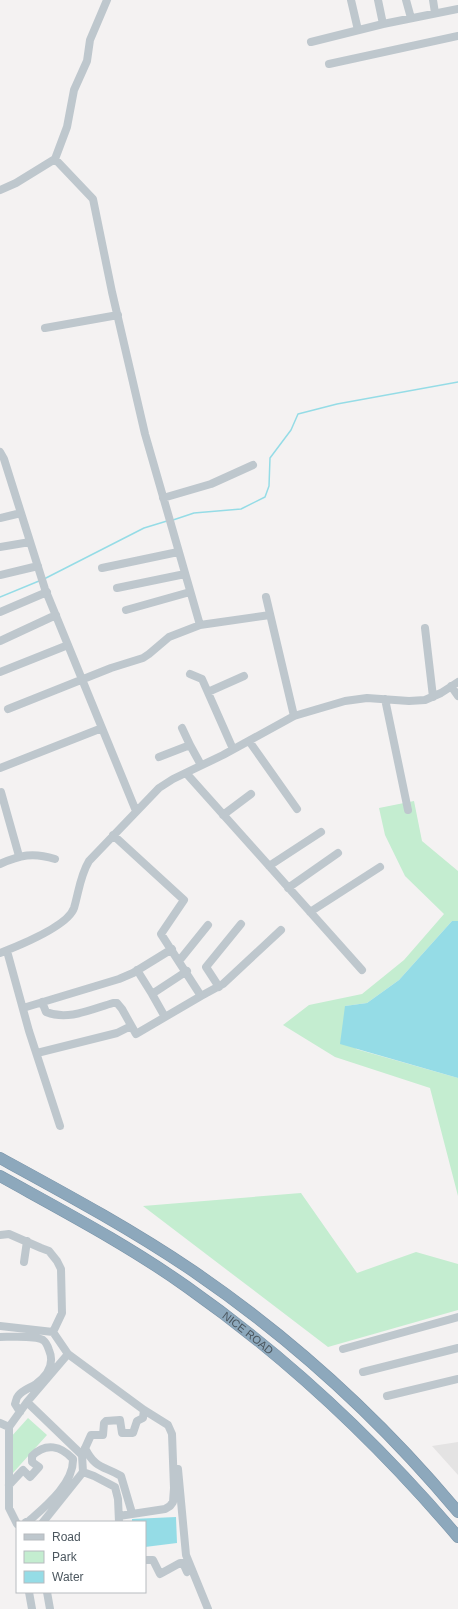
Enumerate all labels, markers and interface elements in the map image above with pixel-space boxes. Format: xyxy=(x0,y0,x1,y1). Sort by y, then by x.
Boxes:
street label: NICE ROAD xyxy=(220,1309,276,1357)
legend xyxy=(16,1521,146,1593)
text: Road xyxy=(52,1530,81,1544)
text: Park xyxy=(52,1550,78,1564)
text: Water xyxy=(52,1570,84,1584)

